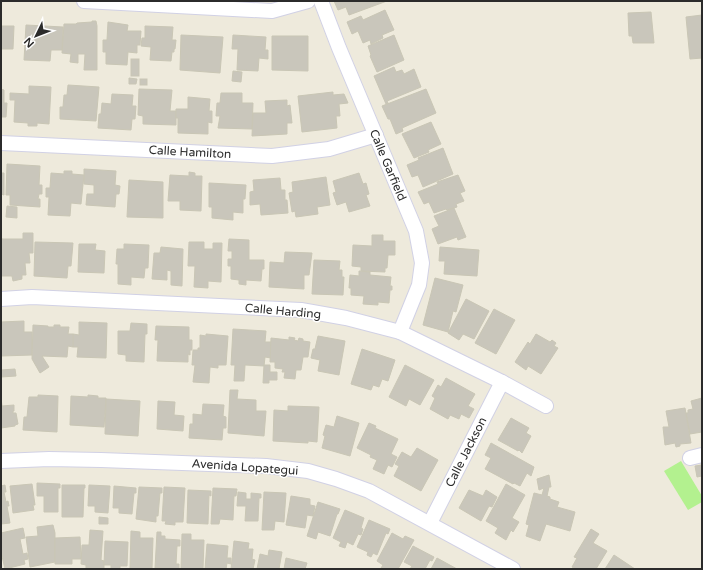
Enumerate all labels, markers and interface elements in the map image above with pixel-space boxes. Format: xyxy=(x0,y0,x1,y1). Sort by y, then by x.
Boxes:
north arrow xyxy=(16,16,56,56)
text: N xyxy=(21,35,37,50)
street label: Calle Garfield xyxy=(367,127,409,203)
street label: Calle Hamilton xyxy=(148,143,232,161)
street label: Calle Harding xyxy=(244,301,322,321)
street label: Calle Jackson xyxy=(442,415,490,489)
street label: Avenida Lopategui xyxy=(191,456,299,478)

